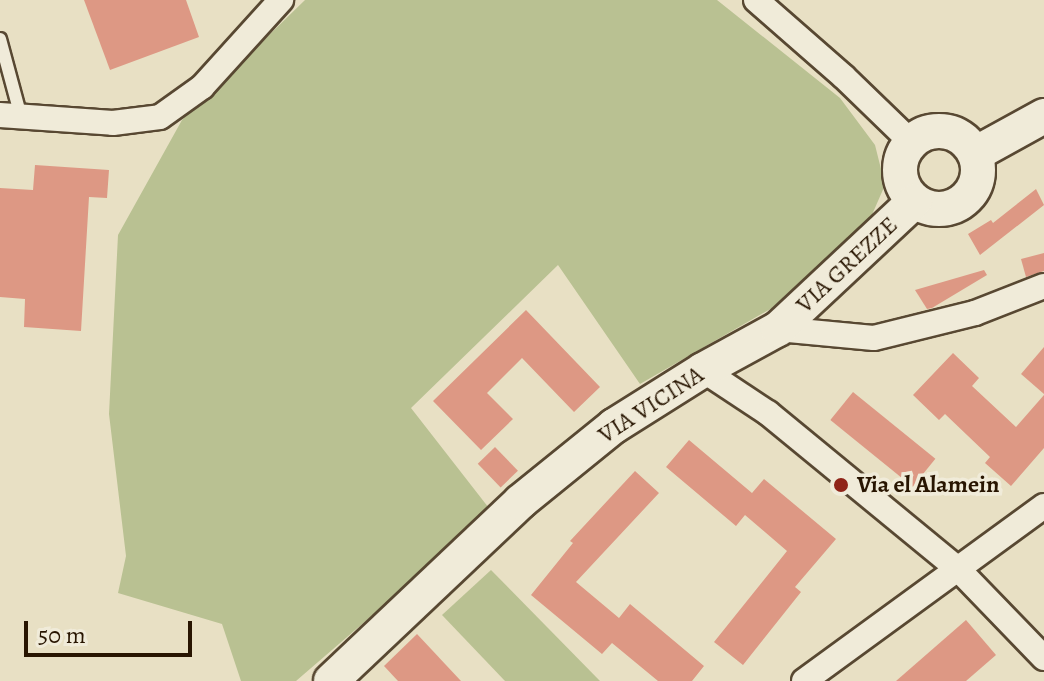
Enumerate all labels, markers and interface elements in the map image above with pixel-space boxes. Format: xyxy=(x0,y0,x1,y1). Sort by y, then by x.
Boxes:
street label: VIA GREZZE xyxy=(790,211,904,319)
street label: VIA VICINA xyxy=(593,360,709,450)
place label: Via el Alamein xyxy=(857,471,999,499)
marker: Via el Alamein xyxy=(832,476,850,494)
scale bar xyxy=(28,605,196,655)
text: 50 m xyxy=(38,619,86,651)

